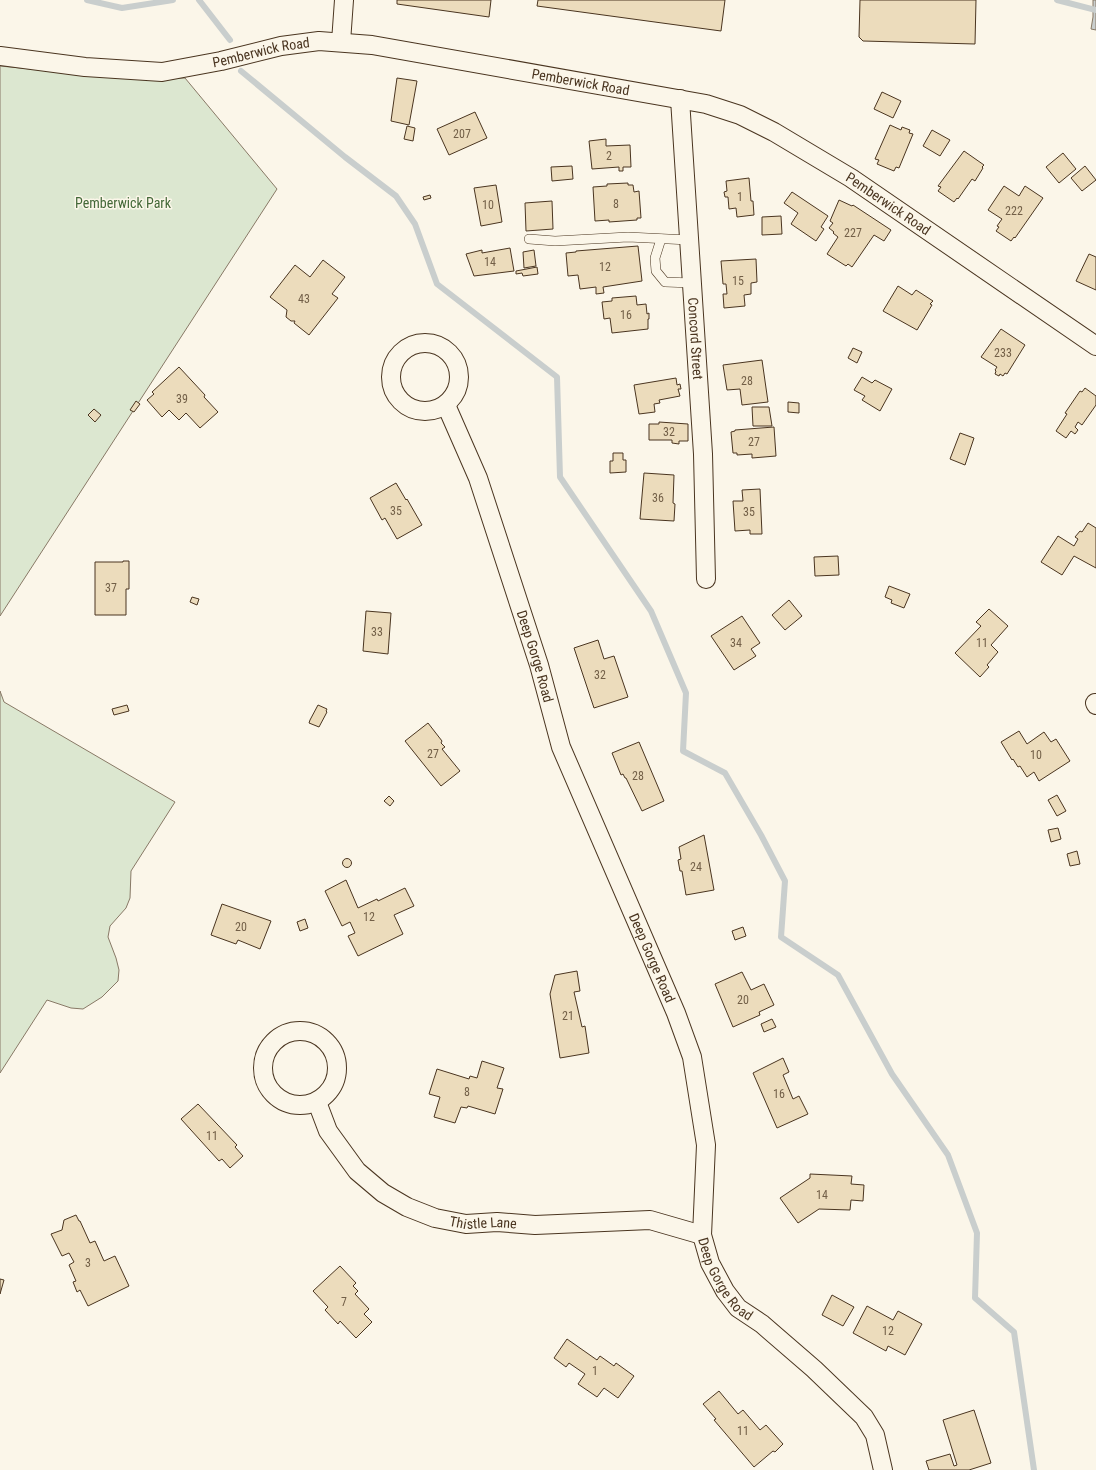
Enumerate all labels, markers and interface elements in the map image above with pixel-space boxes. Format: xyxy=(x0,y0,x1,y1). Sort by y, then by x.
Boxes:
street label: Pemberwick Road xyxy=(211,34,311,70)
street label: Pemberwick Road xyxy=(530,65,631,98)
house number: 207 xyxy=(453,127,471,141)
house number: 2 xyxy=(606,149,612,163)
street label: Pemberwick Road xyxy=(843,169,934,238)
house number: 1 xyxy=(737,190,743,204)
park label: Pemberwick Park xyxy=(75,195,172,211)
house number: 8 xyxy=(613,197,619,211)
house number: 10 xyxy=(482,198,494,212)
house number: 222 xyxy=(1005,204,1023,218)
house number: 227 xyxy=(844,226,862,240)
house number: 14 xyxy=(484,255,496,269)
house number: 12 xyxy=(599,260,611,274)
house number: 15 xyxy=(732,274,744,288)
house number: 43 xyxy=(298,292,310,306)
street label: Concord Street xyxy=(685,297,706,380)
house number: 16 xyxy=(620,308,632,322)
house number: 233 xyxy=(994,346,1012,360)
house number: 28 xyxy=(741,374,753,388)
house number: 39 xyxy=(176,392,188,406)
house number: 32 xyxy=(663,425,675,439)
house number: 27 xyxy=(748,435,760,449)
house number: 36 xyxy=(652,491,664,505)
house number: 35 xyxy=(390,504,402,518)
house number: 35 xyxy=(743,505,755,519)
house number: 37 xyxy=(105,581,117,595)
street label: Deep Gorge Road xyxy=(514,608,557,704)
house number: 33 xyxy=(371,625,383,639)
house number: 34 xyxy=(730,636,742,650)
house number: 11 xyxy=(976,636,988,650)
house number: 32 xyxy=(594,668,606,682)
house number: 27 xyxy=(427,747,439,761)
house number: 10 xyxy=(1030,748,1042,762)
house number: 28 xyxy=(632,769,644,783)
house number: 24 xyxy=(690,860,702,874)
house number: 12 xyxy=(363,910,375,924)
street label: Deep Gorge Road xyxy=(626,911,678,1005)
house number: 20 xyxy=(235,920,247,934)
house number: 20 xyxy=(737,993,749,1007)
house number: 21 xyxy=(562,1009,574,1023)
house number: 8 xyxy=(464,1085,470,1099)
house number: 16 xyxy=(773,1087,785,1101)
house number: 11 xyxy=(206,1129,218,1143)
house number: 14 xyxy=(816,1188,828,1202)
street label: Thistle Lane xyxy=(448,1213,518,1232)
street label: Deep Gorge Road xyxy=(695,1236,756,1324)
house number: 3 xyxy=(85,1256,91,1270)
house number: 7 xyxy=(341,1295,347,1309)
house number: 12 xyxy=(882,1324,894,1338)
house number: 1 xyxy=(592,1364,598,1378)
house number: 11 xyxy=(737,1424,749,1438)

